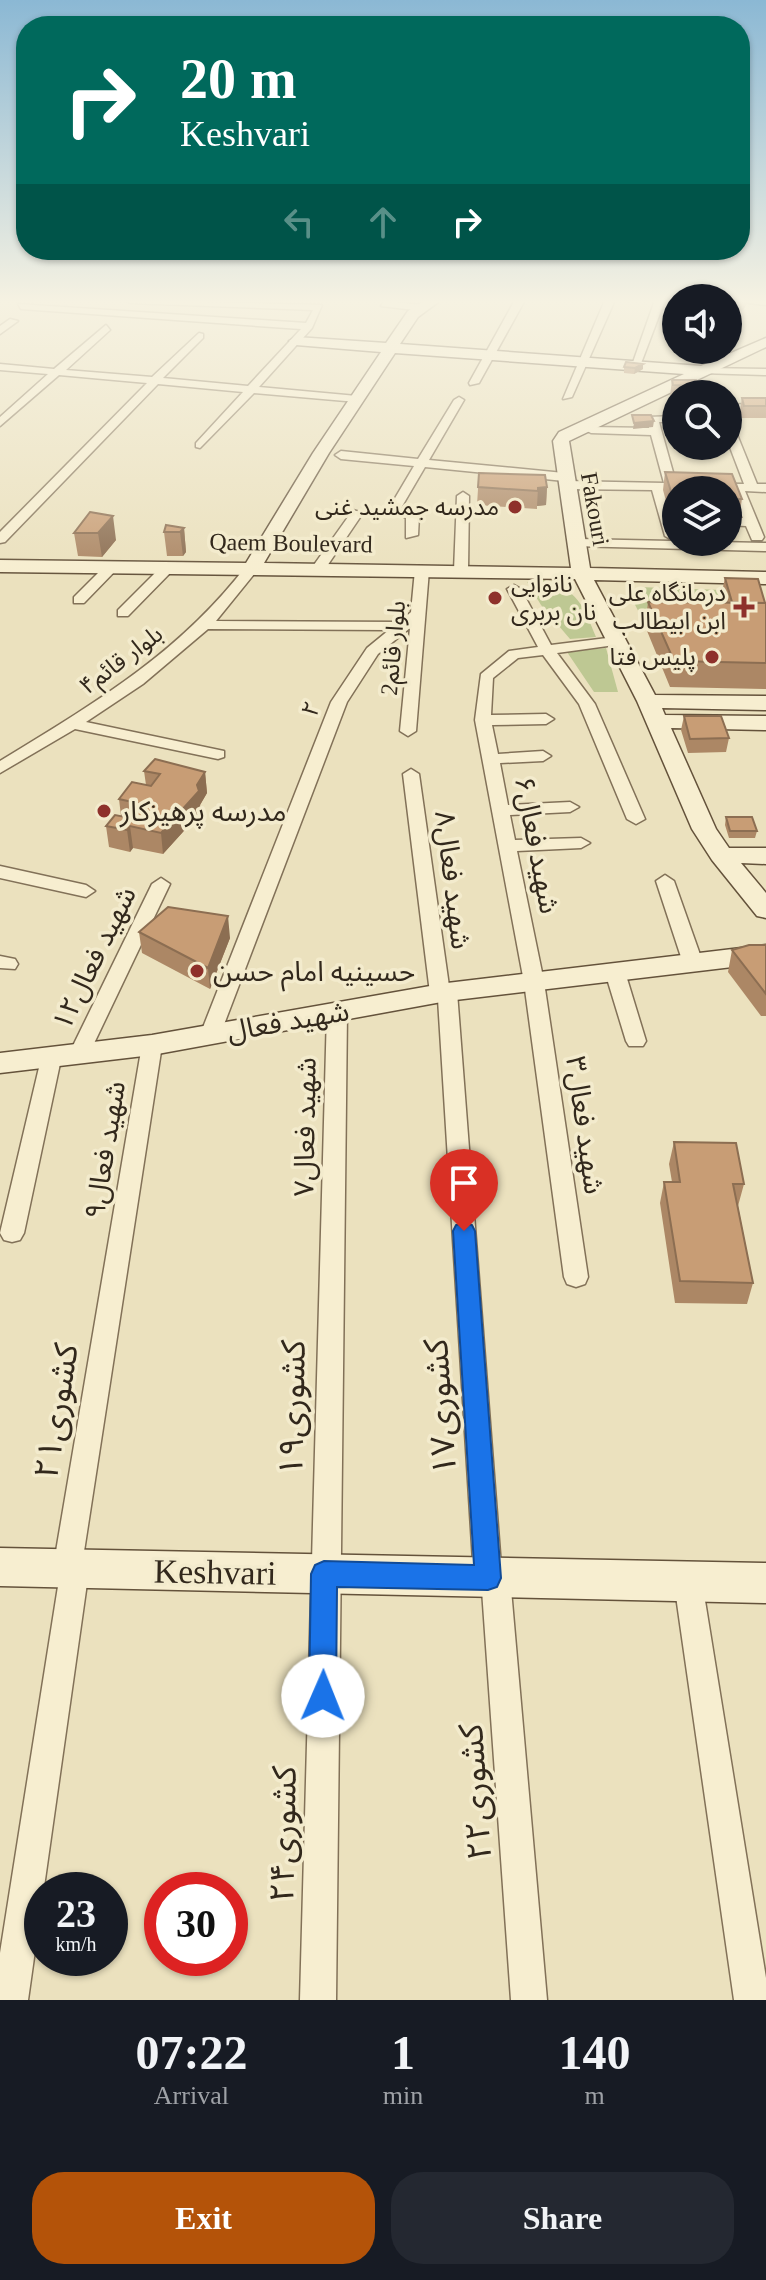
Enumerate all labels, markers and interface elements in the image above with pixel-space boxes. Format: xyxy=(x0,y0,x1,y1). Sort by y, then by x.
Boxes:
icon: right xyxy=(48,48,152,152)
text: 20 m xyxy=(180,48,297,110)
text: Keshvari xyxy=(180,114,310,154)
icon: left xyxy=(277,200,321,244)
icon: ahead xyxy=(361,200,405,244)
icon: right xyxy=(445,200,489,244)
map controls xyxy=(662,284,742,556)
button: sound xyxy=(662,284,742,364)
button: search xyxy=(662,380,742,460)
street label: Fakouri xyxy=(576,470,614,548)
button: layers xyxy=(662,476,742,556)
place label: مدرسه جمشید غنی xyxy=(315,494,499,521)
marker: مدرسه جمشید غنی xyxy=(506,498,524,516)
street label: Qaem Boulevard xyxy=(209,529,373,557)
place label: نانوایی نان بربری xyxy=(511,571,596,626)
place label: درمانگاه علی ابن ابیطالب xyxy=(609,580,726,635)
marker: نانوایی نان بربری xyxy=(486,589,504,607)
marker: درمانگاه علی ابن ابیطالب xyxy=(733,596,755,618)
street label: 2بلوار قائم xyxy=(376,599,414,697)
street label: بلوار قائم۴ xyxy=(74,620,170,703)
place label: پلیس فتا xyxy=(610,644,696,672)
marker: پلیس فتا xyxy=(703,648,721,666)
street label: ۲ xyxy=(296,698,326,720)
street label: شهید فعال۶ xyxy=(508,774,565,916)
place label: مدرسه پرهیزکار xyxy=(119,796,286,829)
marker: مدرسه پرهیزکار xyxy=(95,802,113,820)
street label: شهید فعال۸ xyxy=(428,809,477,951)
street label: شهید فعال۱۲ xyxy=(46,881,143,1035)
place label: حسینیه امام حسن xyxy=(213,956,415,992)
marker: حسینیه امام حسن xyxy=(188,962,206,980)
street label: شهید فعال xyxy=(225,995,352,1048)
street label: شهید فعال۳ xyxy=(559,1054,610,1196)
street label: شهید فعال۷ xyxy=(288,1057,323,1197)
street label: شهید فعال۹ xyxy=(79,1079,132,1221)
pin xyxy=(430,1149,498,1231)
icon: arrive xyxy=(442,1161,486,1205)
street label: ۱۷کشوری xyxy=(417,1337,464,1476)
street label: ۱۹کشوری xyxy=(272,1339,313,1476)
street label: ۲۱کشوری xyxy=(27,1340,86,1481)
street label: Keshvari xyxy=(153,1552,277,1592)
position arrow xyxy=(281,1654,365,1738)
street label: کشوری۲۲ xyxy=(452,1722,499,1861)
street label: کشوری۲۴ xyxy=(263,1765,304,1902)
speed limit sign: 30 xyxy=(144,1872,248,1976)
text: 23 xyxy=(56,1891,96,1936)
text: km/h xyxy=(55,1933,97,1955)
text: 07:22 xyxy=(135,2026,247,2079)
text: 1 xyxy=(391,2026,415,2079)
text: 140 xyxy=(559,2026,631,2079)
text: Arrival xyxy=(154,2081,229,2110)
text: min xyxy=(383,2081,423,2110)
text: m xyxy=(584,2081,605,2110)
button: Exit xyxy=(32,2172,375,2264)
button: Share xyxy=(391,2172,734,2264)

